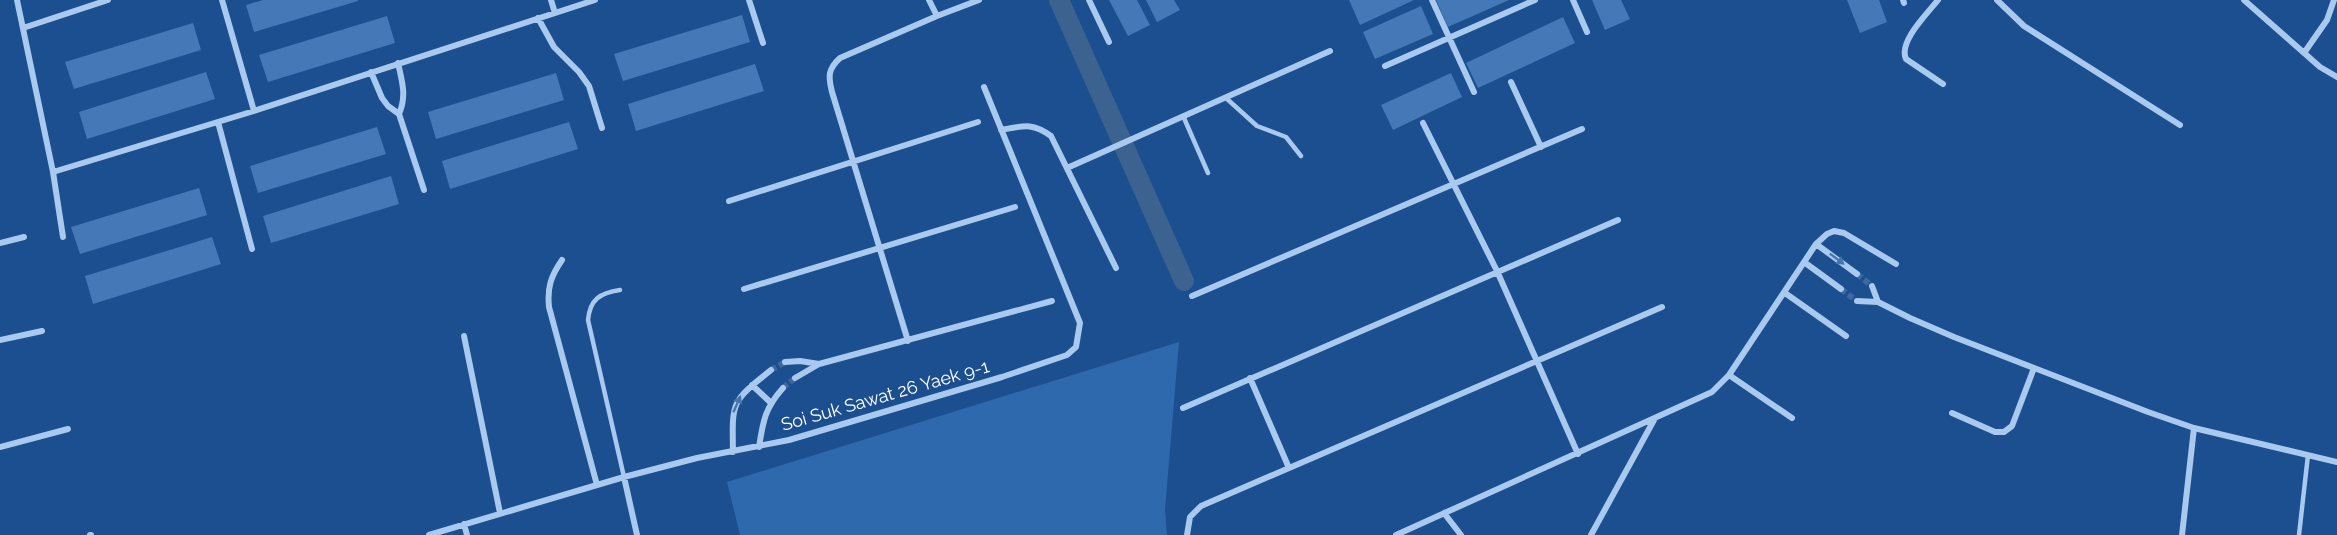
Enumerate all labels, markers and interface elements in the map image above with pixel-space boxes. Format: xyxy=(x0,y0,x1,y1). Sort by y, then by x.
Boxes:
one-way arrow xyxy=(1828,253,1844,265)
street label: Soi Suk Sawat 26 Yaek 9-1 xyxy=(778,355,992,435)
one-way arrow xyxy=(732,394,742,412)

